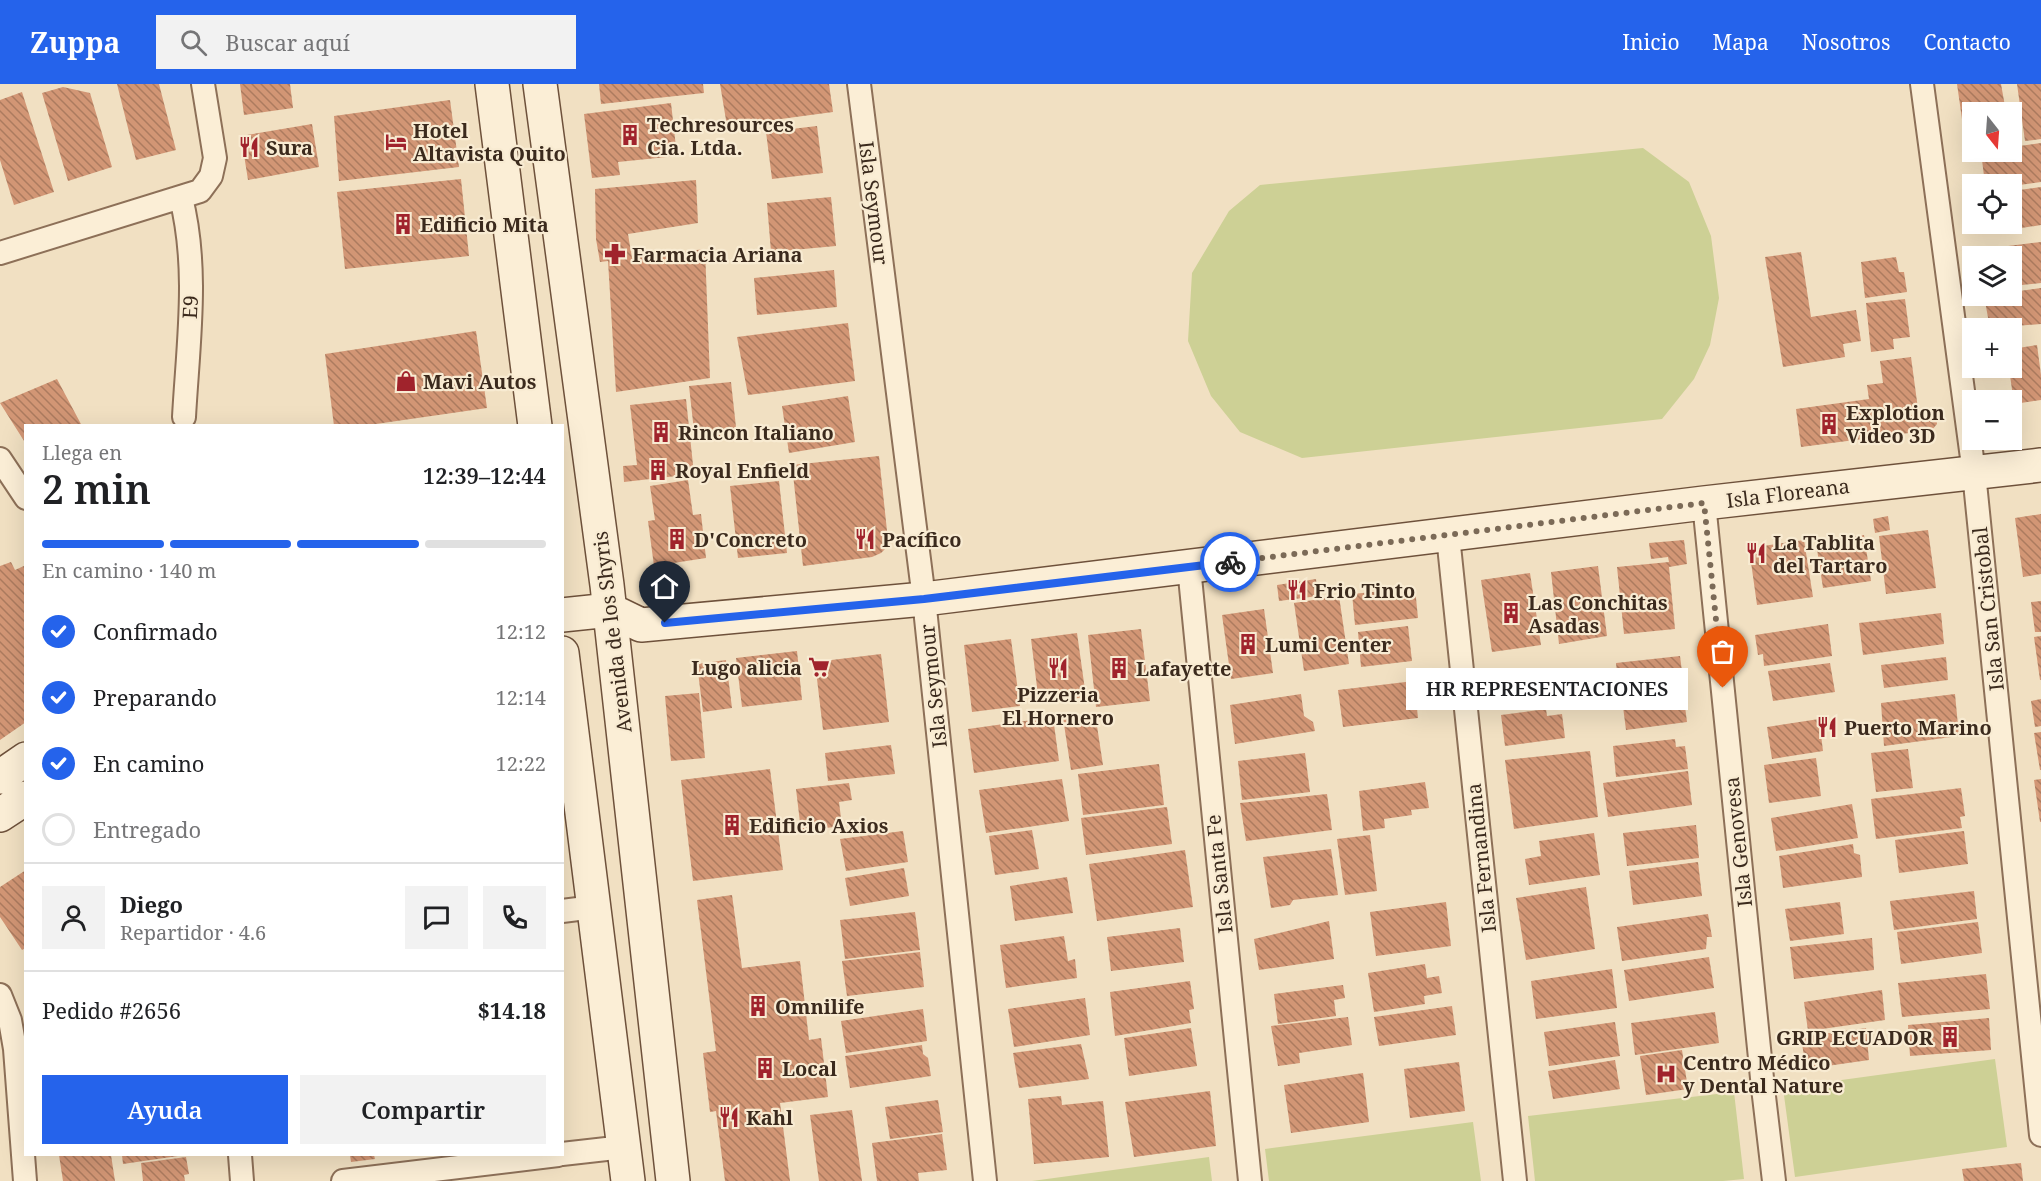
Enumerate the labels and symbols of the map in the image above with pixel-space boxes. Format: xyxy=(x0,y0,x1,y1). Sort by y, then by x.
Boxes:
north arrow xyxy=(1962,102,2022,162)
place label: Techresources Cia. Ltda. xyxy=(647,111,794,161)
place label: Hotel Altavista Quito xyxy=(413,117,566,167)
building icon: Techresources Cia. Ltda. xyxy=(618,123,642,147)
hotel icon: Hotel Altavista Quito xyxy=(384,130,408,154)
place label: Sura xyxy=(266,134,313,161)
restaurant icon: Sura xyxy=(237,135,261,159)
street label: Isla Seymour xyxy=(853,140,895,267)
place label: Edificio Mita xyxy=(420,211,549,238)
building icon: Edificio Mita xyxy=(391,212,415,236)
place label: Farmacia Ariana xyxy=(632,241,802,268)
pharmacy icon: Farmacia Ariana xyxy=(603,242,627,266)
street label: E9 xyxy=(176,294,204,320)
place label: Mavi Autos xyxy=(423,368,536,395)
shop icon: Mavi Autos xyxy=(394,369,418,393)
place label: Explotion Video 3D xyxy=(1846,399,1945,449)
building icon: Explotion Video 3D xyxy=(1817,412,1841,436)
place label: Rincon Italiano xyxy=(678,419,834,446)
building icon: Rincon Italiano xyxy=(649,420,673,444)
place label: Royal Enfield xyxy=(675,457,809,484)
building icon: Royal Enfield xyxy=(646,458,670,482)
street label: Isla Floreana xyxy=(1725,472,1851,514)
place label: D'Concreto xyxy=(694,526,807,553)
place label: Pacífico xyxy=(882,526,962,553)
street label: Isla San Cristobal xyxy=(1966,526,2010,692)
building icon: D'Concreto xyxy=(665,527,689,551)
restaurant icon: Pacífico xyxy=(853,527,877,551)
place label: La Tablita del Tartaro xyxy=(1773,529,1887,579)
street label: Avenida de los Shyris xyxy=(586,530,638,734)
courier xyxy=(1200,532,1260,592)
restaurant icon: La Tablita del Tartaro xyxy=(1744,541,1768,565)
pin xyxy=(639,561,690,623)
place label: Frio Tinto xyxy=(1314,577,1415,604)
restaurant icon: Frio Tinto xyxy=(1285,578,1309,602)
place label: Las Conchitas Asadas xyxy=(1528,589,1668,639)
building icon: Las Conchitas Asadas xyxy=(1499,601,1523,625)
street label: Isla Seymour xyxy=(913,622,953,749)
pin xyxy=(1697,626,1748,688)
place label: Lumi Center xyxy=(1265,631,1392,658)
building icon: Lumi Center xyxy=(1236,632,1260,656)
place label: Lugo alicia xyxy=(691,654,802,681)
supermarket icon: Lugo alicia xyxy=(807,655,831,679)
place label: Lafayette xyxy=(1136,655,1231,682)
restaurant icon: Pizzeria El Hornero xyxy=(1046,656,1070,680)
building icon: Lafayette xyxy=(1107,656,1131,680)
callout: HR REPRESENTACIONES xyxy=(1405,667,1687,709)
place label: Pizzeria El Hornero xyxy=(1002,681,1114,731)
place label: Puerto Marino xyxy=(1844,714,1992,741)
restaurant icon: Puerto Marino xyxy=(1815,715,1839,739)
street label: Isla Genovesa xyxy=(1718,775,1758,909)
street label: Isla Fernandina xyxy=(1460,782,1502,934)
place label: Edificio Axios xyxy=(749,812,888,839)
building icon: Edificio Axios xyxy=(720,813,744,837)
street label: Isla Santa Fe xyxy=(1199,813,1239,935)
place label: Omnilife xyxy=(775,993,865,1020)
building icon: Omnilife xyxy=(746,994,770,1018)
place label: GRIP ECUADOR xyxy=(1776,1024,1934,1051)
building icon: GRIP ECUADOR xyxy=(1938,1025,1962,1049)
place label: Centro Médico y Dental Nature xyxy=(1683,1049,1843,1099)
place label: Local xyxy=(782,1055,837,1082)
building icon: Local xyxy=(753,1056,777,1080)
hospital icon: Centro Médico y Dental Nature xyxy=(1654,1062,1678,1086)
place label: Kahl xyxy=(746,1104,793,1131)
restaurant icon: Kahl xyxy=(717,1105,741,1129)

